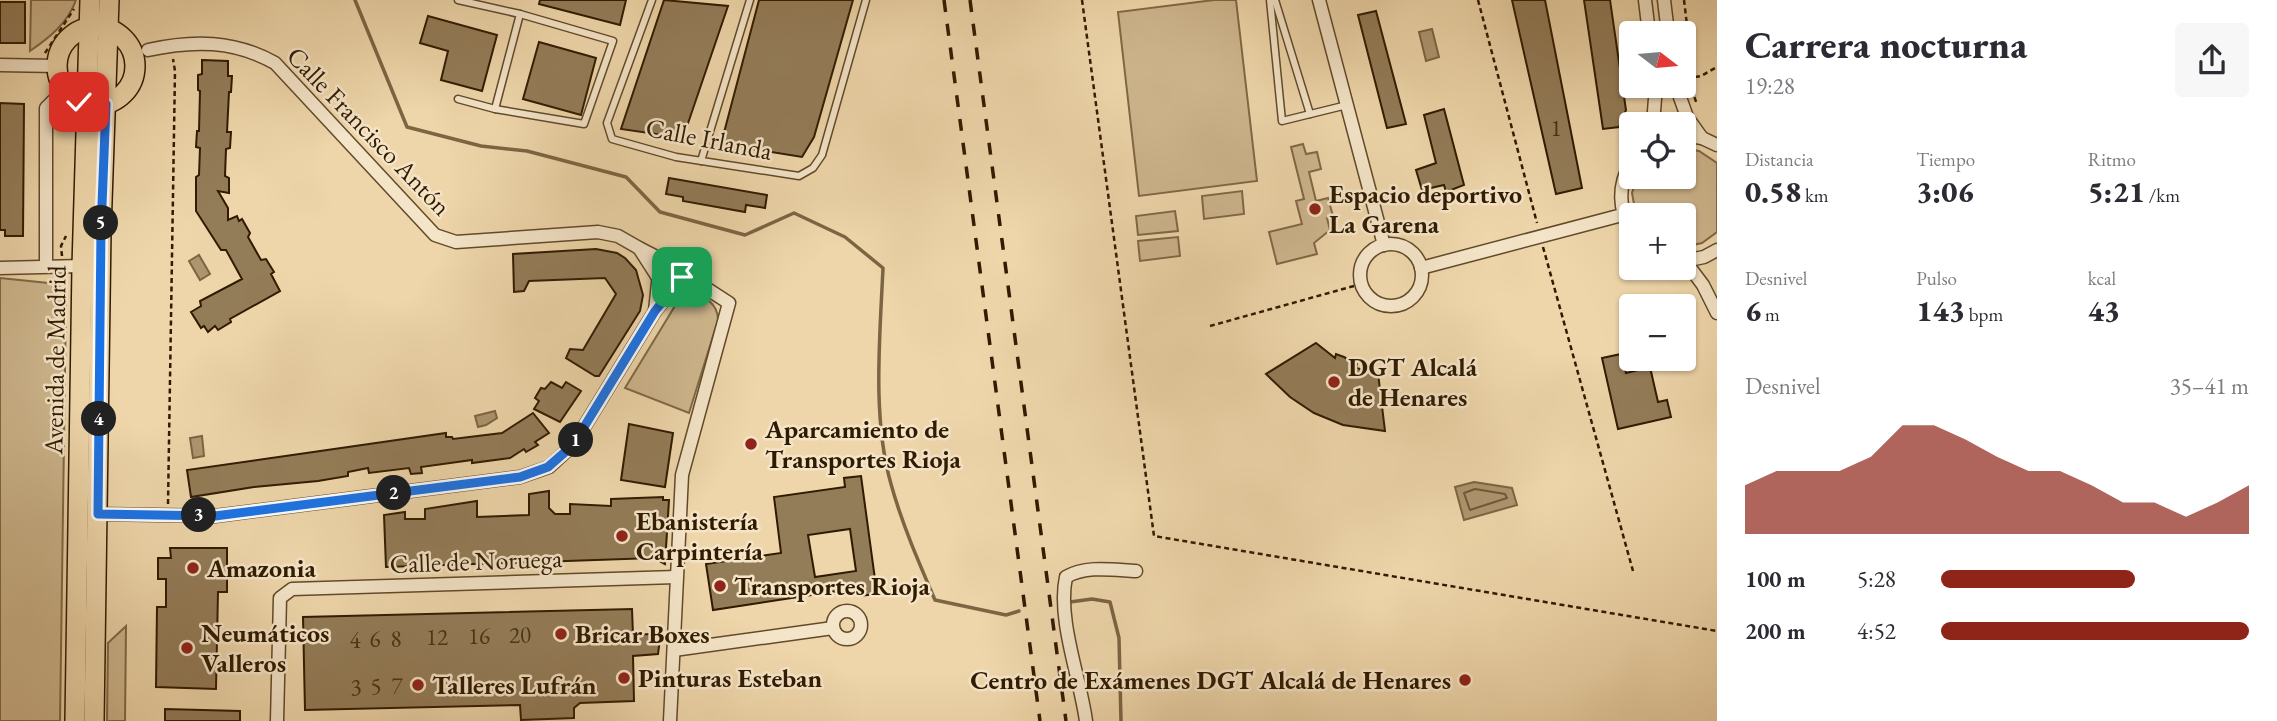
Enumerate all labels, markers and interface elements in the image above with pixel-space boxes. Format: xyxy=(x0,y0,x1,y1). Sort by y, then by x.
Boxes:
text: Carrera nocturna xyxy=(1745,20,2027,69)
north arrow xyxy=(1619,21,1696,98)
map controls xyxy=(1619,21,1696,371)
button: share xyxy=(2175,23,2249,97)
street label: Calle Francisco Antón xyxy=(279,39,459,223)
text: 19:28 xyxy=(1745,71,1795,101)
pin xyxy=(49,72,109,132)
icon: check xyxy=(60,83,98,121)
street label: Calle Irlanda xyxy=(643,110,776,168)
button: locate xyxy=(1619,112,1696,189)
house number: 1 xyxy=(1550,113,1562,143)
text: Distancia xyxy=(1745,147,1814,172)
text: Tiempo xyxy=(1916,147,1975,172)
text: Ritmo xyxy=(2088,147,2136,172)
text: 0.58 xyxy=(1745,172,1801,211)
text: 3:06 xyxy=(1916,172,1974,211)
text: 5:21 xyxy=(2088,172,2145,211)
place label: Espacio deportivo La Garena xyxy=(1329,177,1522,241)
text: km xyxy=(1801,183,1829,208)
text: /km xyxy=(2145,183,2180,208)
marker: Espacio deportivo La Garena xyxy=(1307,201,1323,217)
button: + xyxy=(1619,203,1696,280)
pin: 5 xyxy=(84,206,119,241)
text: 5 xyxy=(95,210,106,235)
pin xyxy=(652,247,712,307)
icon: arrive xyxy=(663,258,701,296)
street label: Avenida de Madrid xyxy=(36,264,74,456)
text: Desnivel xyxy=(1745,266,1807,291)
text: Pulso xyxy=(1916,266,1957,291)
text: kcal xyxy=(2088,266,2116,291)
text: 6 xyxy=(1745,291,1761,330)
text: 143 xyxy=(1916,291,1965,330)
text: 43 xyxy=(2088,291,2120,330)
button: − xyxy=(1619,294,1696,371)
text: m xyxy=(1761,302,1780,327)
text: bpm xyxy=(1965,302,2003,327)
place label: DGT Alcalá de Henares xyxy=(1348,350,1478,414)
text: Desnivel xyxy=(1745,371,1821,401)
text: 35–41 m xyxy=(2170,371,2249,401)
marker: DGT Alcalá de Henares xyxy=(1326,374,1342,390)
pin: 4 xyxy=(82,402,116,436)
text: 4 xyxy=(93,406,104,431)
place label: Aparcamiento de Transportes Rioja xyxy=(764,412,961,476)
pin: 1 xyxy=(558,422,594,458)
text: 1 xyxy=(570,427,581,452)
marker: Aparcamiento de Transportes Rioja xyxy=(743,436,759,452)
pin: 2 xyxy=(376,476,412,510)
text: 2 xyxy=(388,480,399,505)
pin: 3 xyxy=(182,498,216,532)
text: 3 xyxy=(193,502,204,527)
place label: Ebanistería Carpintería xyxy=(636,504,764,568)
marker: Ebanistería Carpintería xyxy=(614,528,630,544)
street label: Calle de Noruega xyxy=(389,541,564,581)
place label: Amazonia xyxy=(206,551,316,585)
marker: Amazonia xyxy=(185,560,201,576)
text: 100 m xyxy=(1745,564,1806,594)
text: 5:28 xyxy=(1857,564,1896,594)
place label: Transportes Rioja xyxy=(734,569,930,603)
marker: Transportes Rioja xyxy=(712,578,728,594)
place label: Neumáticos Valleros xyxy=(201,616,329,680)
text: 200 m xyxy=(1745,616,1806,646)
text: 4:52 xyxy=(1857,616,1896,646)
place label: Bricar Boxes xyxy=(575,617,710,651)
house number: 20 xyxy=(509,620,531,650)
house number: 16 xyxy=(468,621,490,651)
house number: 12 xyxy=(426,622,448,652)
house number: 6 xyxy=(369,624,381,654)
house number: 8 xyxy=(390,624,402,654)
house number: 4 xyxy=(349,625,361,655)
marker: Bricar Boxes xyxy=(553,626,569,642)
marker: Neumáticos Valleros xyxy=(179,640,195,656)
place label: Pinturas Esteban xyxy=(638,661,822,695)
place label: Centro de Exámenes DGT Alcalá de Henares xyxy=(970,663,1451,697)
place label: Talleres Lufrán xyxy=(432,668,597,702)
marker: Pinturas Esteban xyxy=(616,670,632,686)
house number: 5 xyxy=(370,671,382,701)
house number: 7 xyxy=(391,671,403,701)
house number: 3 xyxy=(350,672,362,702)
marker: Centro de Exámenes DGT Alcalá de Henares xyxy=(1457,672,1473,688)
marker: Talleres Lufrán xyxy=(410,677,426,693)

